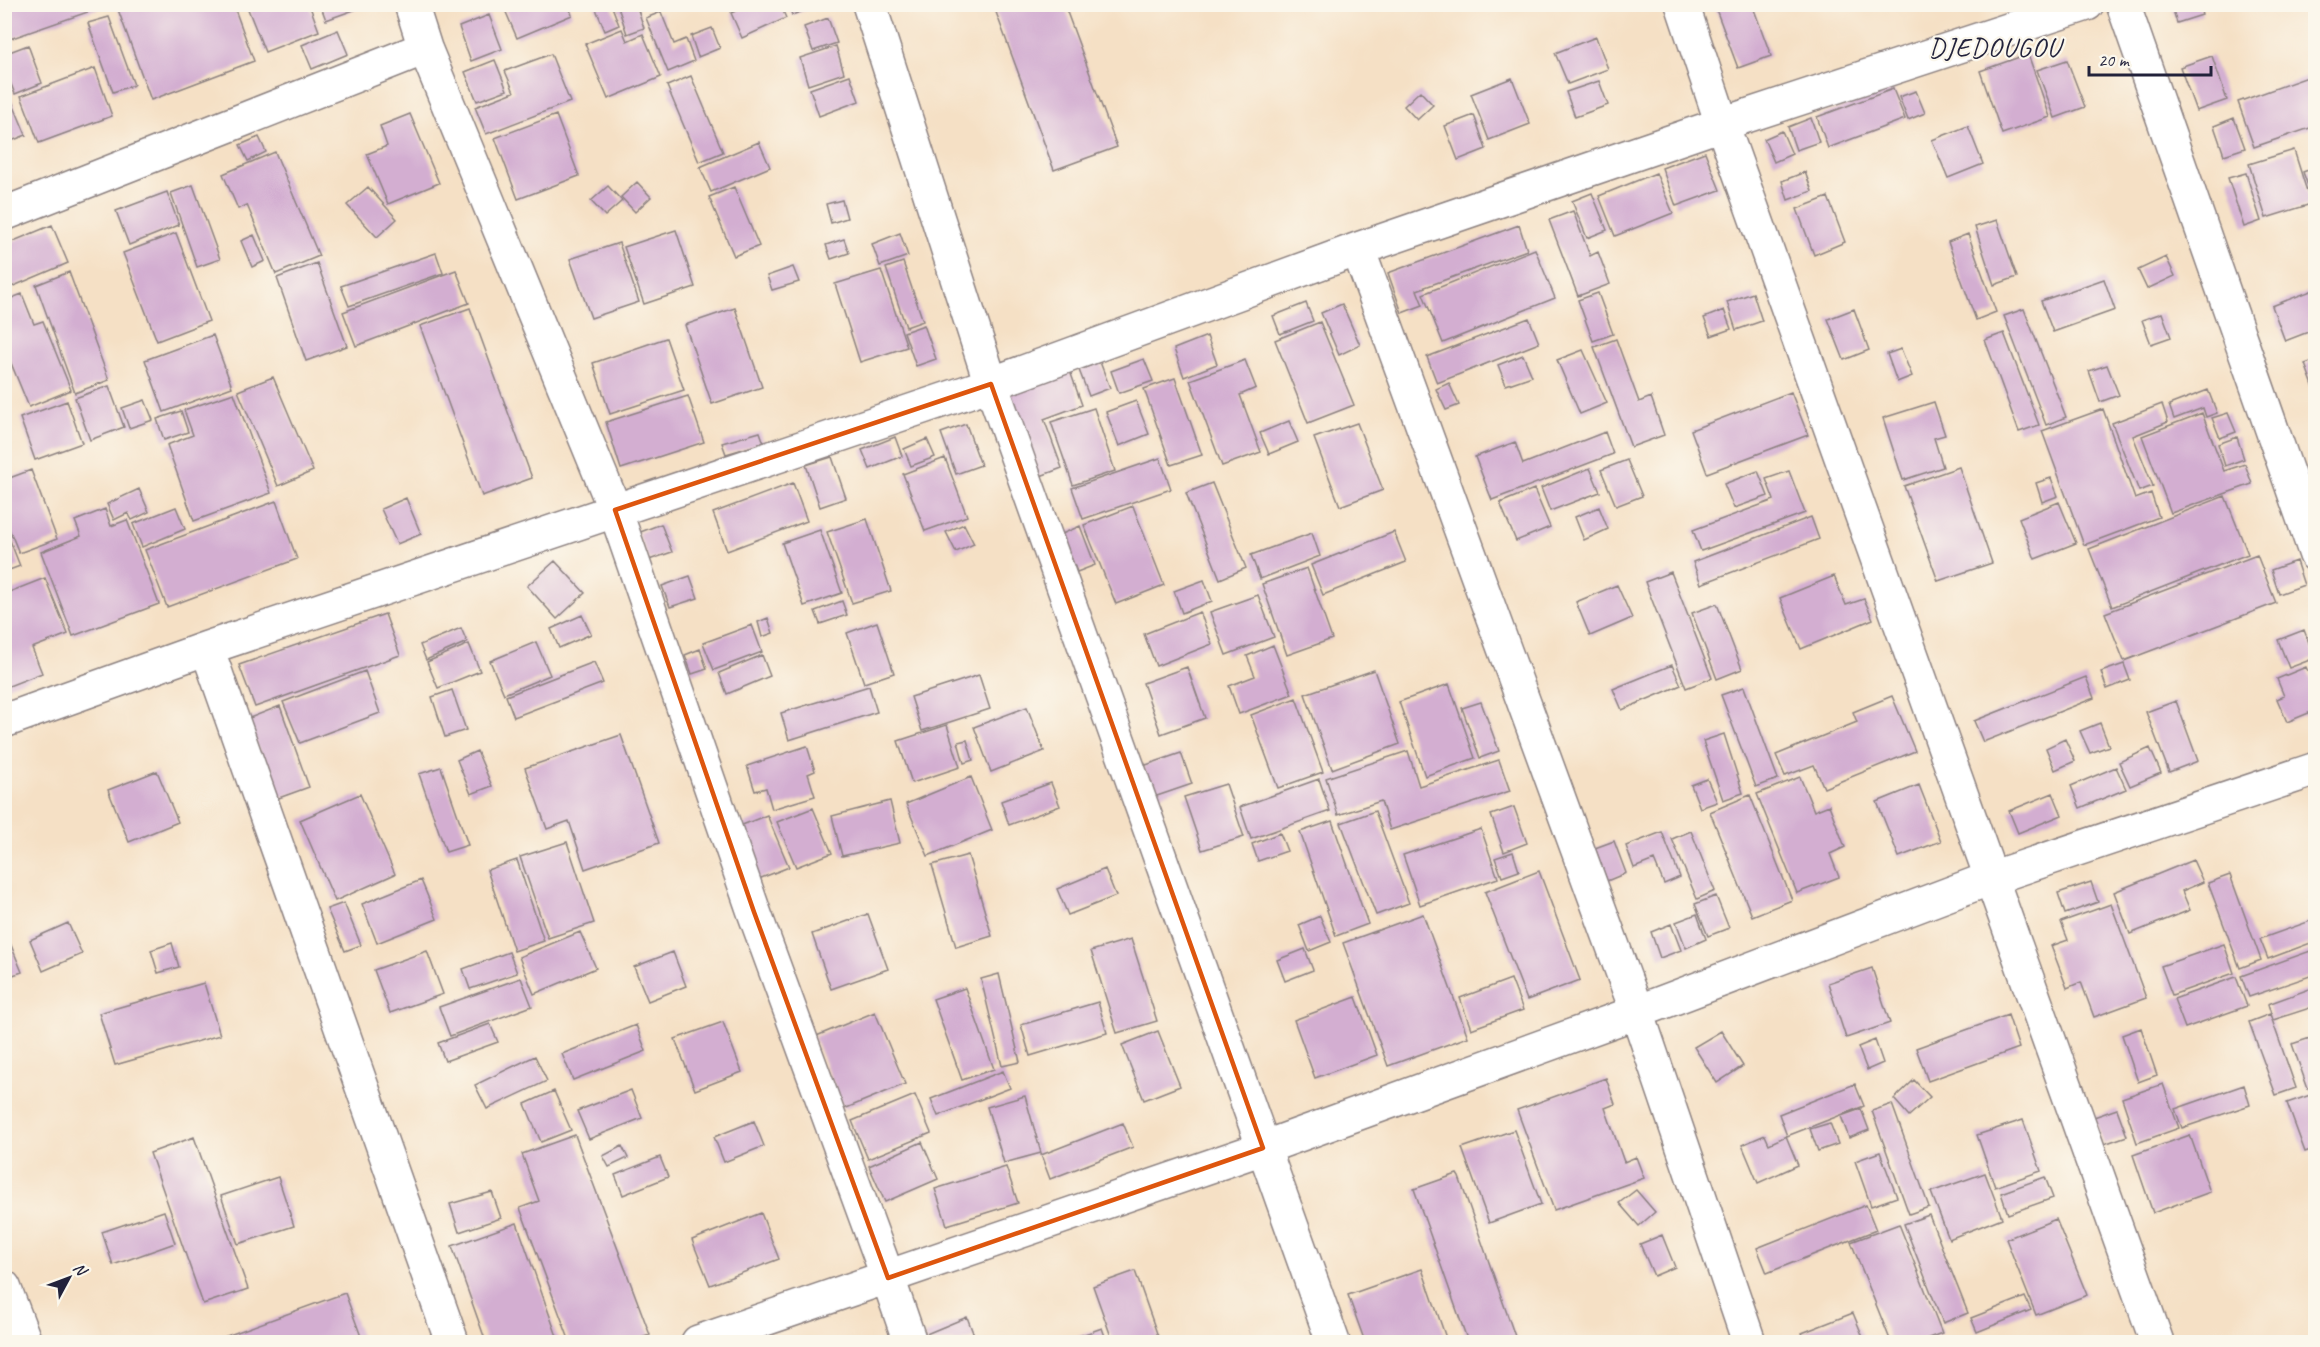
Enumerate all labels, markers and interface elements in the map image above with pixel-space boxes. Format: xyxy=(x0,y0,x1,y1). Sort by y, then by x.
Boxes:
district label: DJEDOUGOU xyxy=(1929,30,2065,64)
scale bar xyxy=(2089,39,2210,77)
text: 20 m xyxy=(2098,49,2131,71)
north arrow xyxy=(39,1248,99,1308)
text: N xyxy=(69,1259,92,1281)

